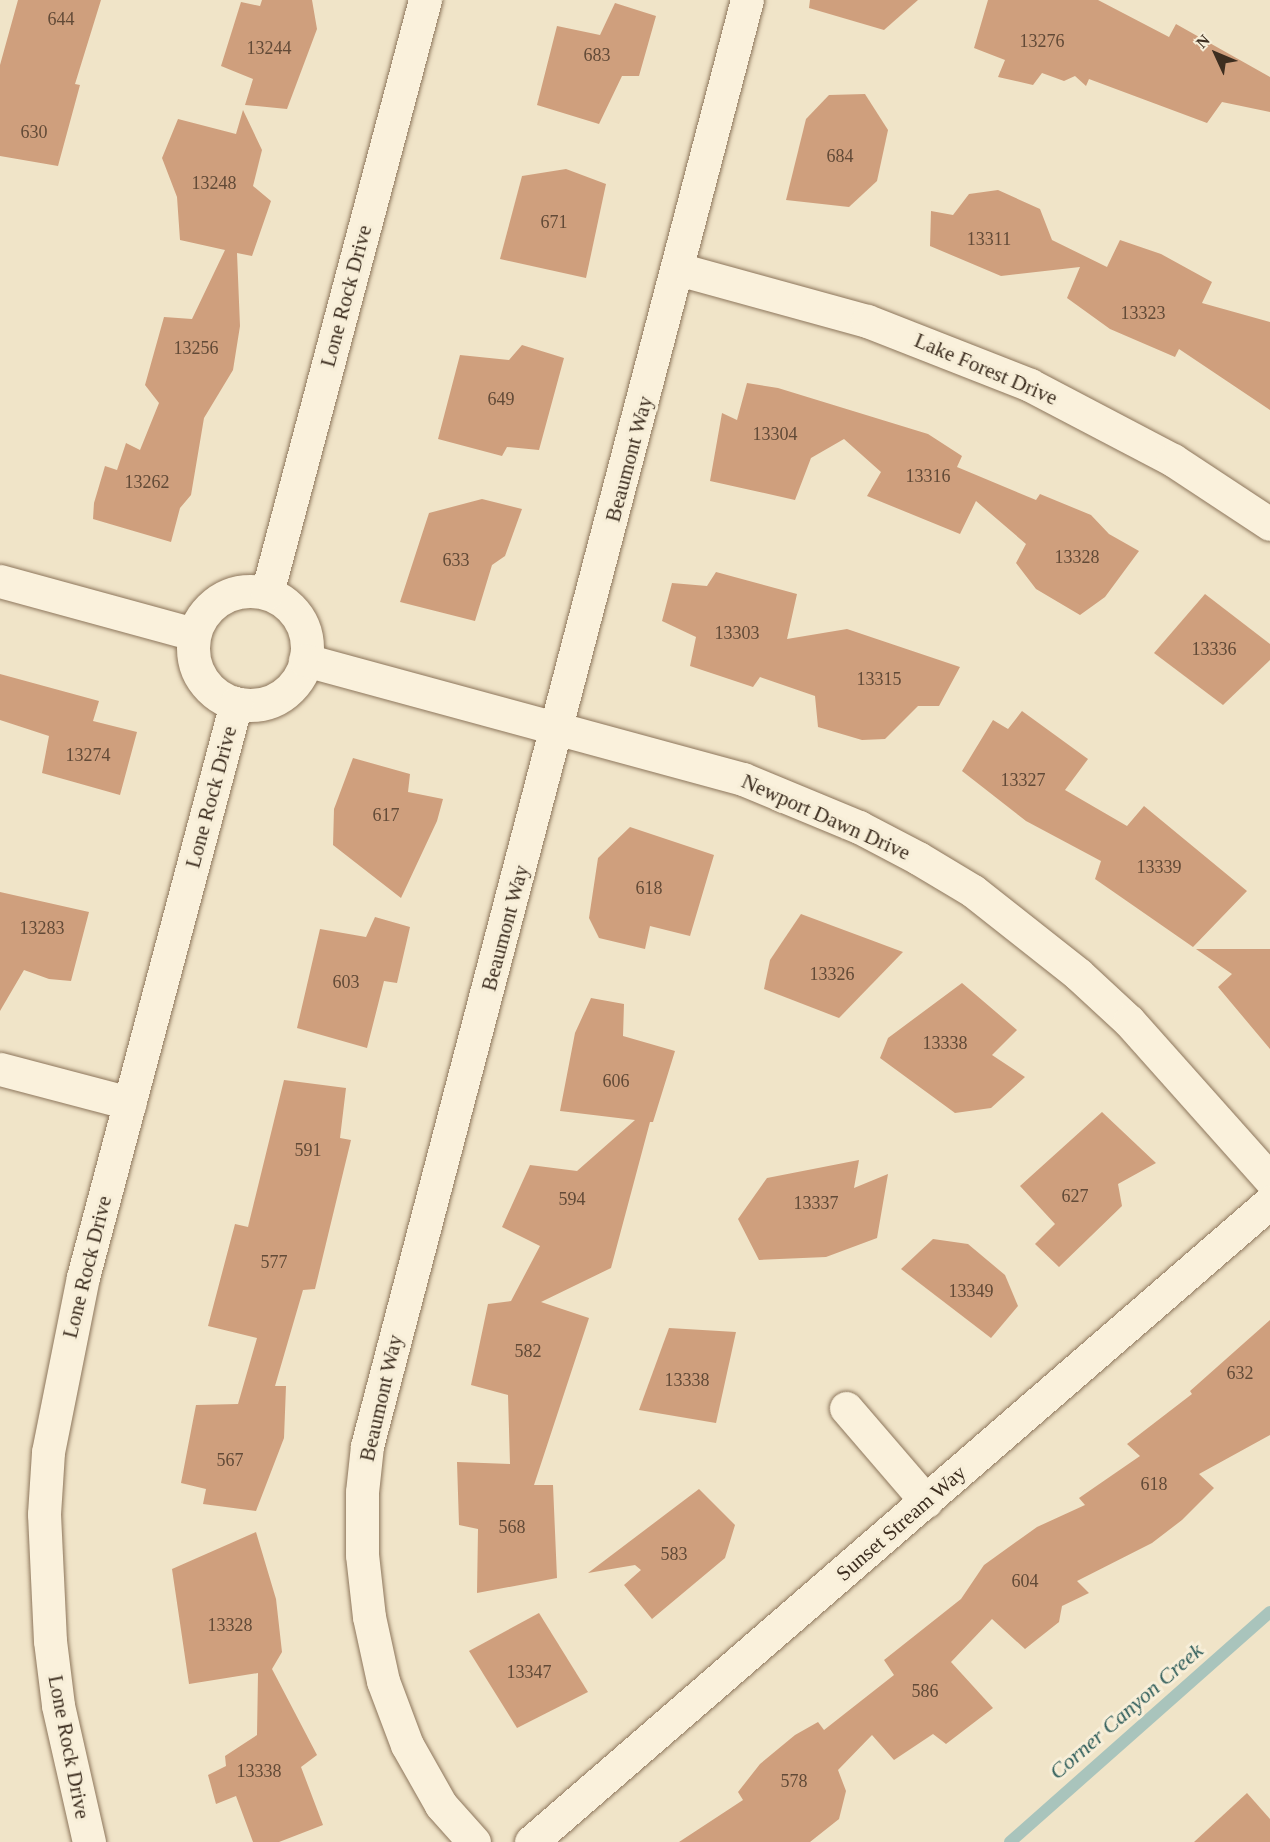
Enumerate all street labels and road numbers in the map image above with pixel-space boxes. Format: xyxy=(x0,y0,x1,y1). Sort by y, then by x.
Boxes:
street label: Lone Rock Drive xyxy=(315,222,377,370)
street label: Lake Forest Drive xyxy=(911,328,1061,410)
street label: Beaumont Way xyxy=(600,393,658,525)
street label: Lone Rock Drive xyxy=(180,723,242,871)
street label: Newport Dawn Drive xyxy=(738,768,914,866)
street label: Beaumont Way xyxy=(476,862,534,994)
street label: Lone Rock Drive xyxy=(57,1193,117,1341)
street label: Beaumont Way xyxy=(354,1332,408,1464)
street label: Sunset Stream Way xyxy=(831,1460,971,1586)
street label: Lone Rock Drive xyxy=(43,1673,95,1821)

